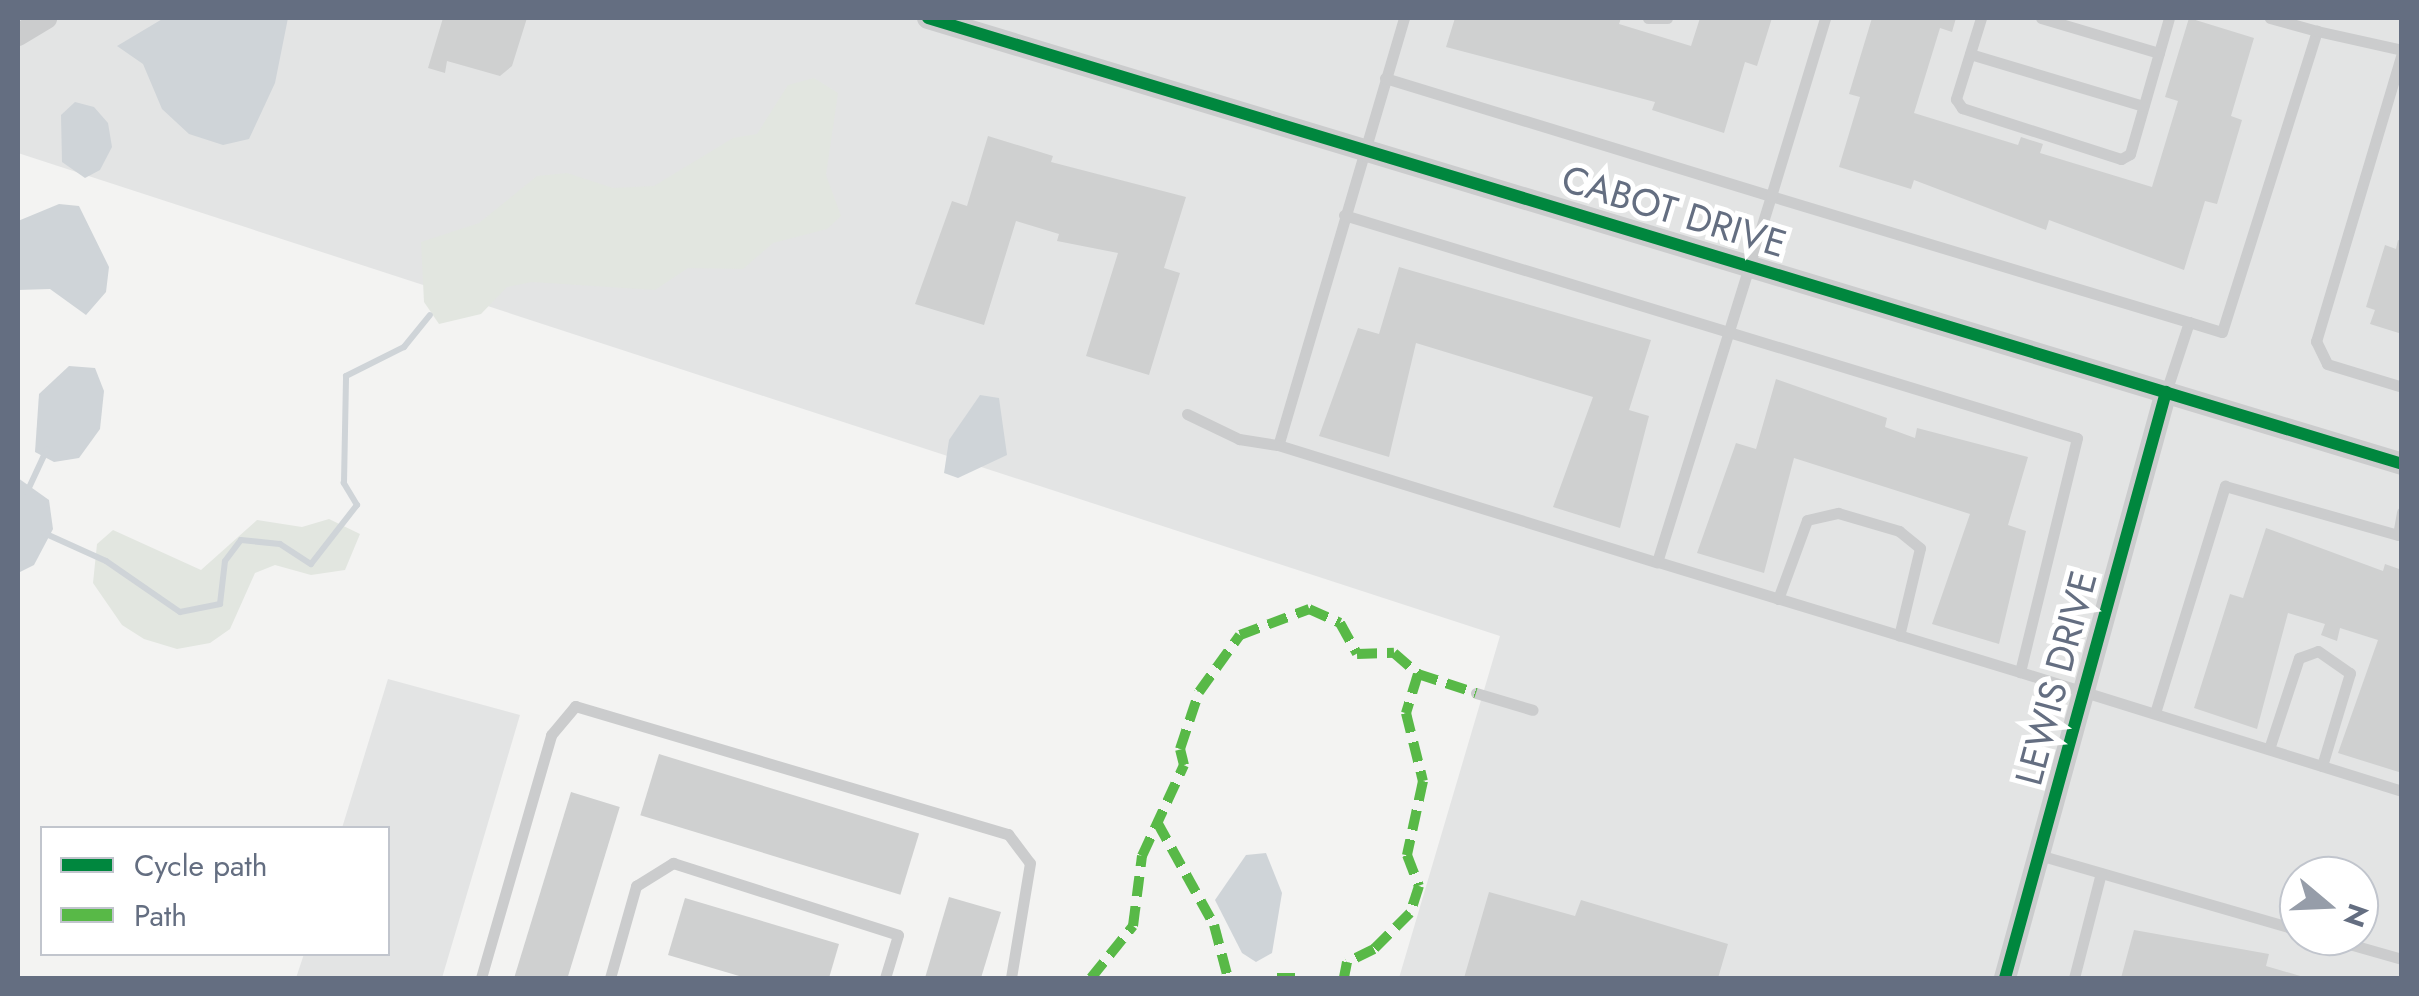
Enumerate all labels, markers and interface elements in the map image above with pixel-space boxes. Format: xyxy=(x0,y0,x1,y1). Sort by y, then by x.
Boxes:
street label: CABOT DRIVE xyxy=(1556,155,1792,267)
street label: LEWIS DRIVE xyxy=(2006,566,2106,790)
legend xyxy=(40,826,390,956)
text: Cycle path xyxy=(134,844,267,887)
north arrow xyxy=(2279,856,2379,956)
text: Path xyxy=(134,894,187,937)
text: N xyxy=(2333,898,2379,932)

